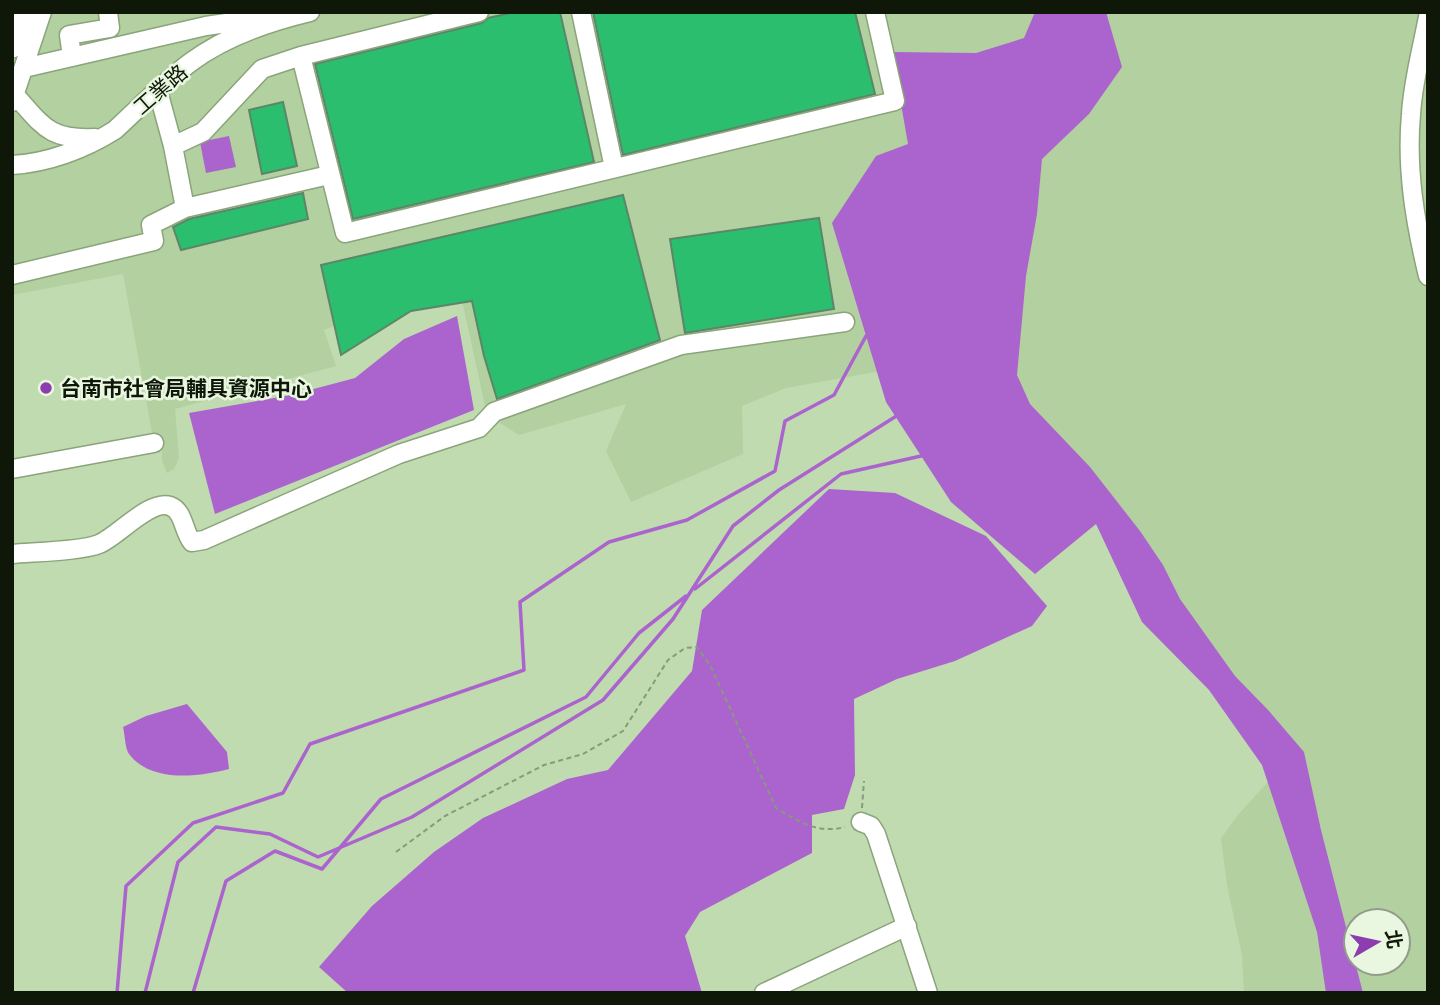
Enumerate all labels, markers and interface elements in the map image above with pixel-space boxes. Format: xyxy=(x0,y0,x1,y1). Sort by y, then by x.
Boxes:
street label: 工業路 xyxy=(127,58,193,120)
place label: 台南市社會局輔具資源中心 xyxy=(60,374,312,402)
marker: 台南市社會局輔具資源中心 xyxy=(38,380,54,396)
north arrow xyxy=(1342,907,1412,977)
text: 北 xyxy=(1380,928,1407,951)

